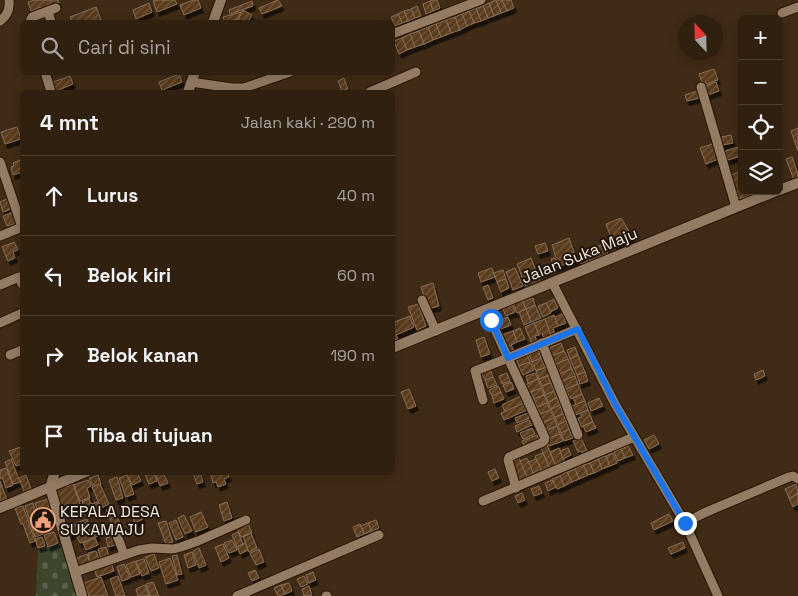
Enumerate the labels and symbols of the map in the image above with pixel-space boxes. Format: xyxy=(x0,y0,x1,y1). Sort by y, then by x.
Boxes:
north arrow xyxy=(678,15,723,60)
street label: Jalan Suka Maju xyxy=(518,223,640,288)
route start xyxy=(480,309,503,332)
place label: KEPALA DESA SUKAMAJU xyxy=(60,501,160,540)
public building icon: KEPALA DESA SUKAMAJU xyxy=(30,507,56,533)
route end xyxy=(674,512,697,535)

